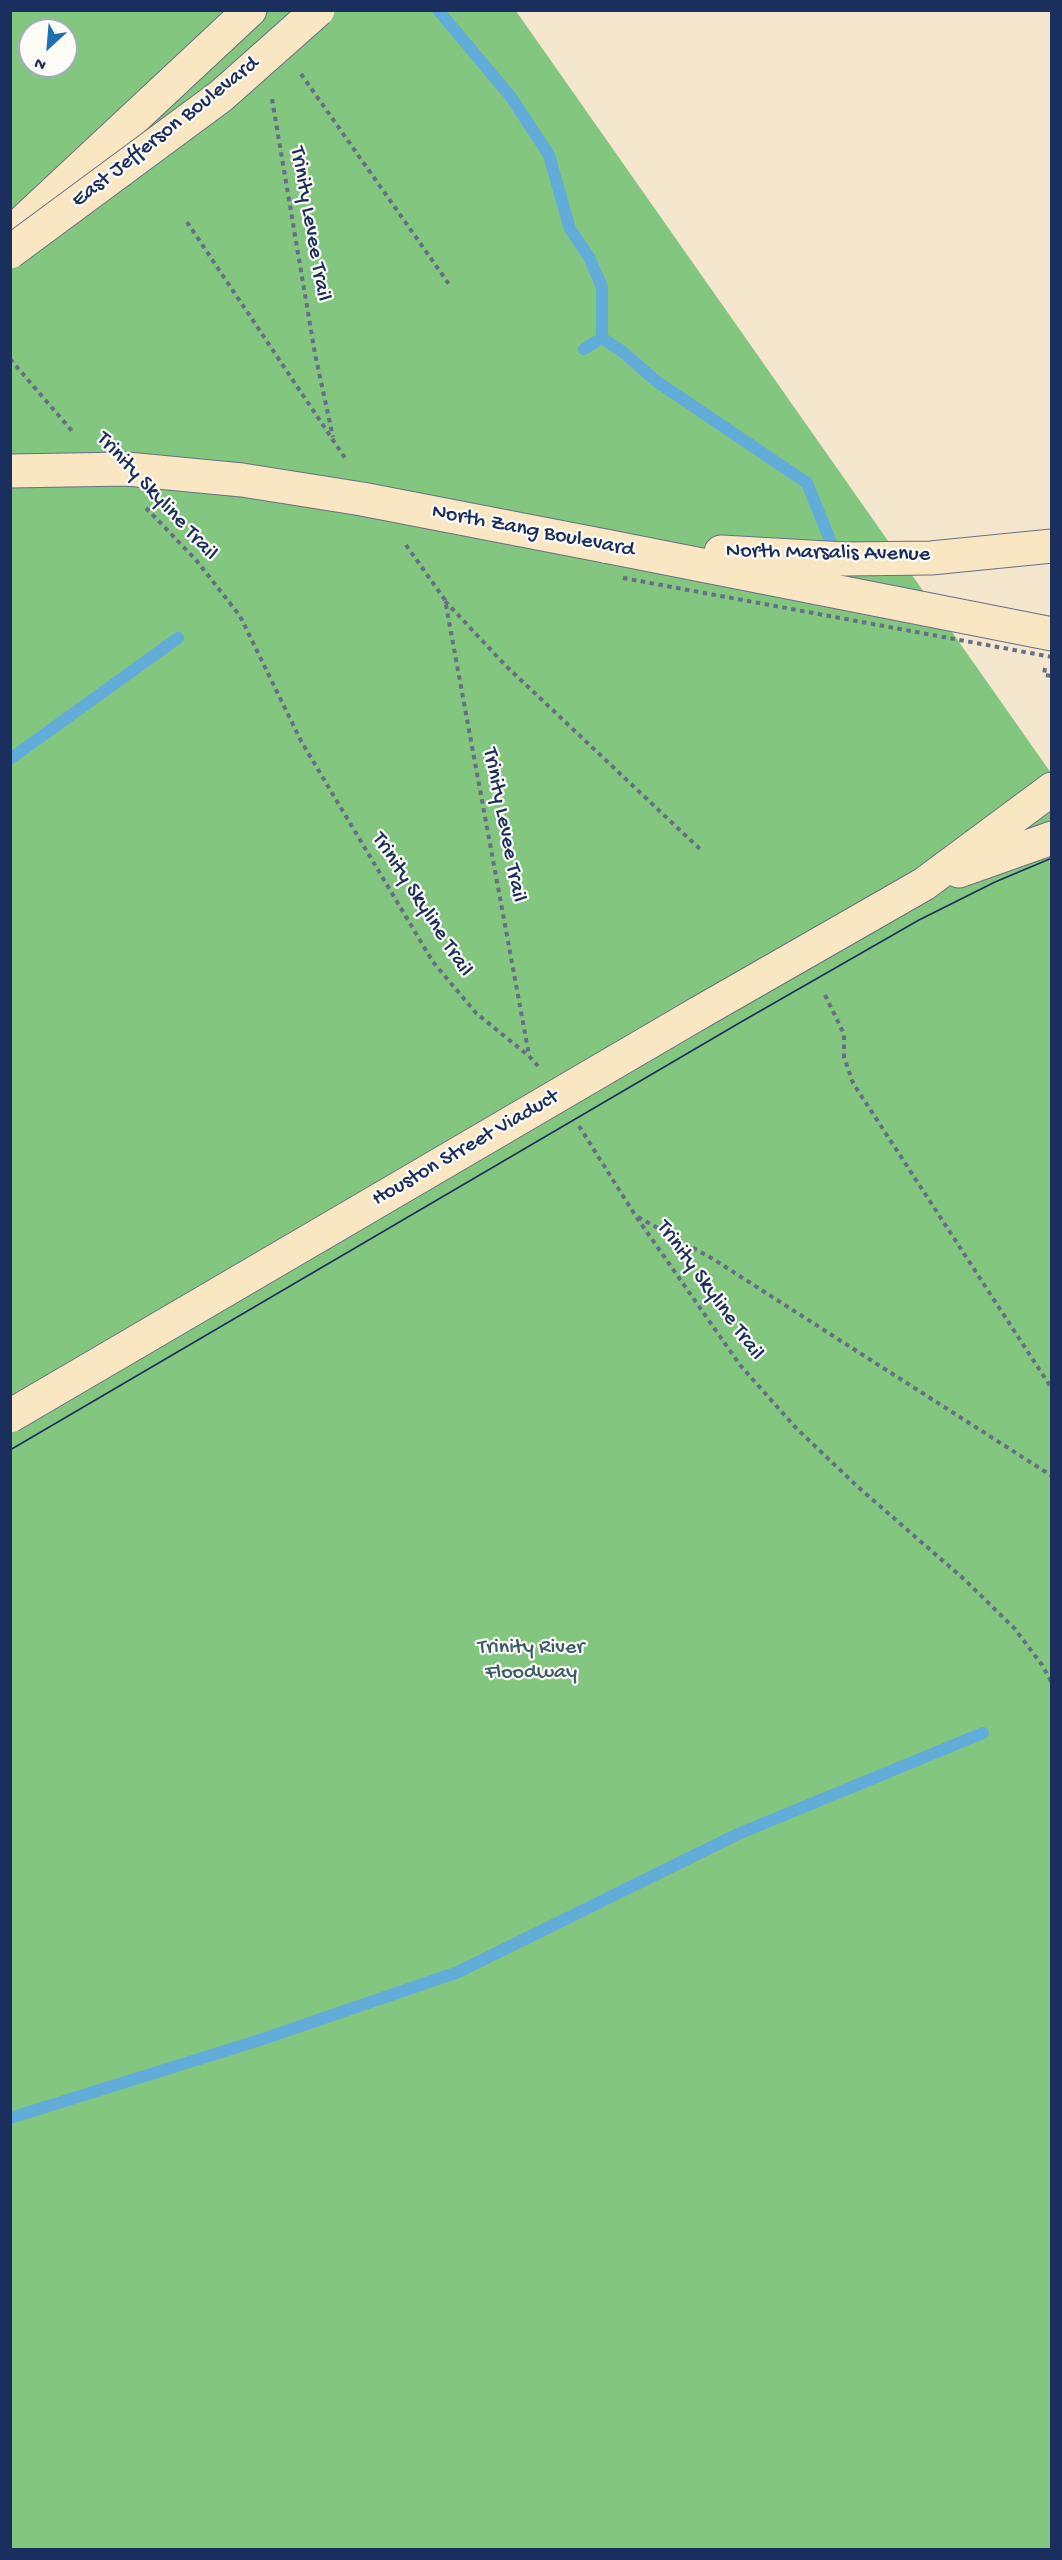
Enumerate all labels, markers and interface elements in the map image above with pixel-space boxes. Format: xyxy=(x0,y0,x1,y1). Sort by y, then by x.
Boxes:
north arrow xyxy=(18,18,78,78)
text: N xyxy=(32,52,50,74)
street label: East Jefferson Boulevard xyxy=(67,52,265,214)
street label: Trinity Levee Trail xyxy=(282,145,336,303)
street label: Trinity Skyline Trail xyxy=(89,427,223,567)
street label: North Zang Boulevard xyxy=(429,499,637,565)
street label: North Marsalis Avenue xyxy=(726,539,930,569)
street label: Trinity Levee Trail xyxy=(475,746,531,904)
street label: Trinity Skyline Trail xyxy=(365,828,477,982)
street label: Houston Street Viaduct xyxy=(368,1085,564,1213)
street label: Trinity Skyline Trail xyxy=(649,1216,769,1366)
park label: Trinity River Floodway xyxy=(478,1636,584,1688)

